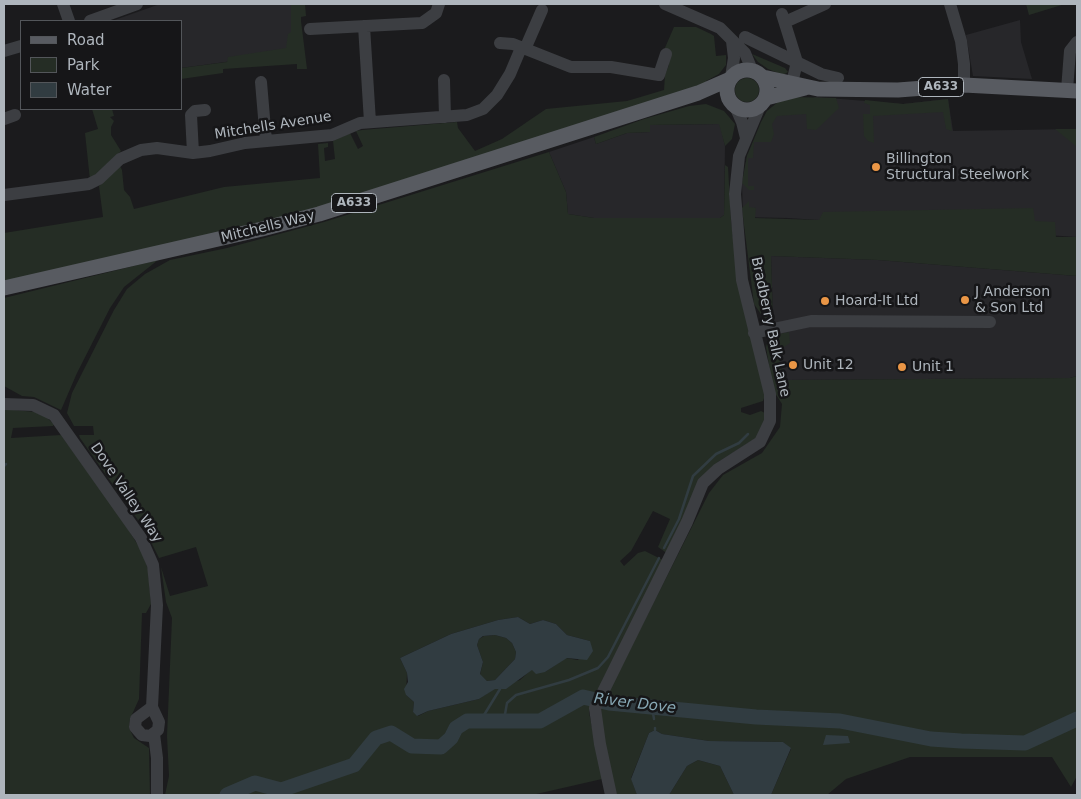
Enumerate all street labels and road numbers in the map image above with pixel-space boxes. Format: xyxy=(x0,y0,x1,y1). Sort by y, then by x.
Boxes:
road number: A633 xyxy=(918,77,964,96)
street label: Mitchells Avenue xyxy=(213,108,333,144)
road number: A633 xyxy=(332,194,376,212)
street label: Mitchells Way xyxy=(219,207,317,247)
street label: Bradberry Balk Lane xyxy=(747,255,793,399)
street label: Dove Valley Way xyxy=(86,440,166,546)

